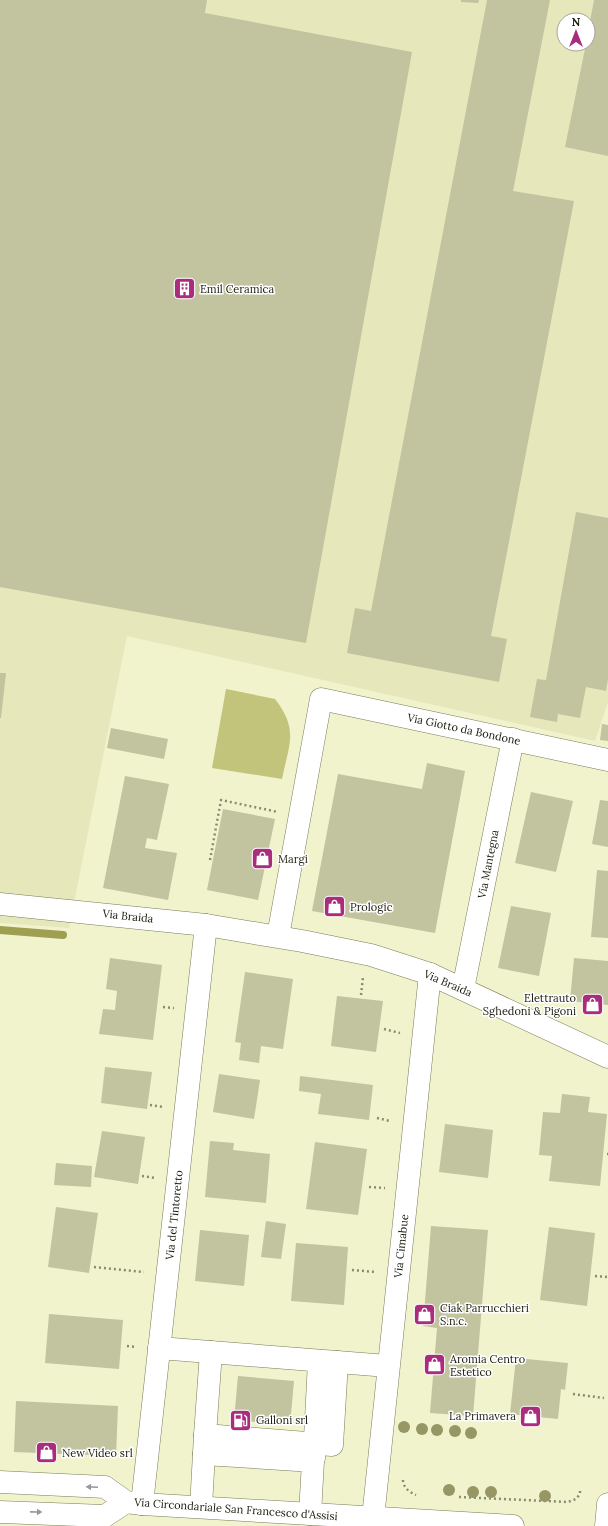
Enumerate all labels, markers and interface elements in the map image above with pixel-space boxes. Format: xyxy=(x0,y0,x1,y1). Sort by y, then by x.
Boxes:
north arrow xyxy=(556,12,596,52)
text: N xyxy=(572,15,581,29)
building icon: Emil Ceramica xyxy=(172,276,198,302)
place label: Emil Ceramica xyxy=(200,282,274,296)
street label: Via Giotto da Bondone xyxy=(405,710,522,748)
street label: Via Mantegna xyxy=(474,828,502,901)
shop icon: Margi xyxy=(249,846,275,872)
place label: Margi xyxy=(278,852,308,866)
shop icon: Prologic xyxy=(322,894,348,920)
place label: Prologic xyxy=(350,900,393,914)
street label: Via Braida xyxy=(101,906,154,926)
street label: Via Braida xyxy=(421,966,475,1000)
place label: Elettrauto Sghedoni & Pigoni xyxy=(483,991,576,1018)
shop icon: Elettrauto Sghedoni & Pigoni xyxy=(579,991,605,1017)
street label: Via del Tintoretto xyxy=(162,1169,186,1262)
street label: Via Cimabue xyxy=(391,1213,411,1280)
shop icon: Ciak Parrucchieri S.n.c. xyxy=(411,1301,437,1327)
place label: Ciak Parrucchieri S.n.c. xyxy=(440,1301,529,1328)
shop icon: Aromia Centro Estetico xyxy=(421,1352,447,1378)
place label: Aromia Centro Estetico xyxy=(449,1352,525,1379)
shop icon: La Primavera xyxy=(518,1403,544,1429)
fuel station icon: Galloni srl xyxy=(227,1407,253,1433)
place label: La Primavera xyxy=(449,1409,516,1423)
place label: Galloni srl xyxy=(256,1413,308,1427)
shop icon: New Video srl xyxy=(34,1440,60,1466)
place label: New Video srl xyxy=(62,1446,133,1460)
one-way arrow xyxy=(86,1483,98,1490)
street label: Via Circondariale San Francesco d'Assisi xyxy=(133,1495,338,1523)
one-way arrow xyxy=(30,1509,43,1515)

